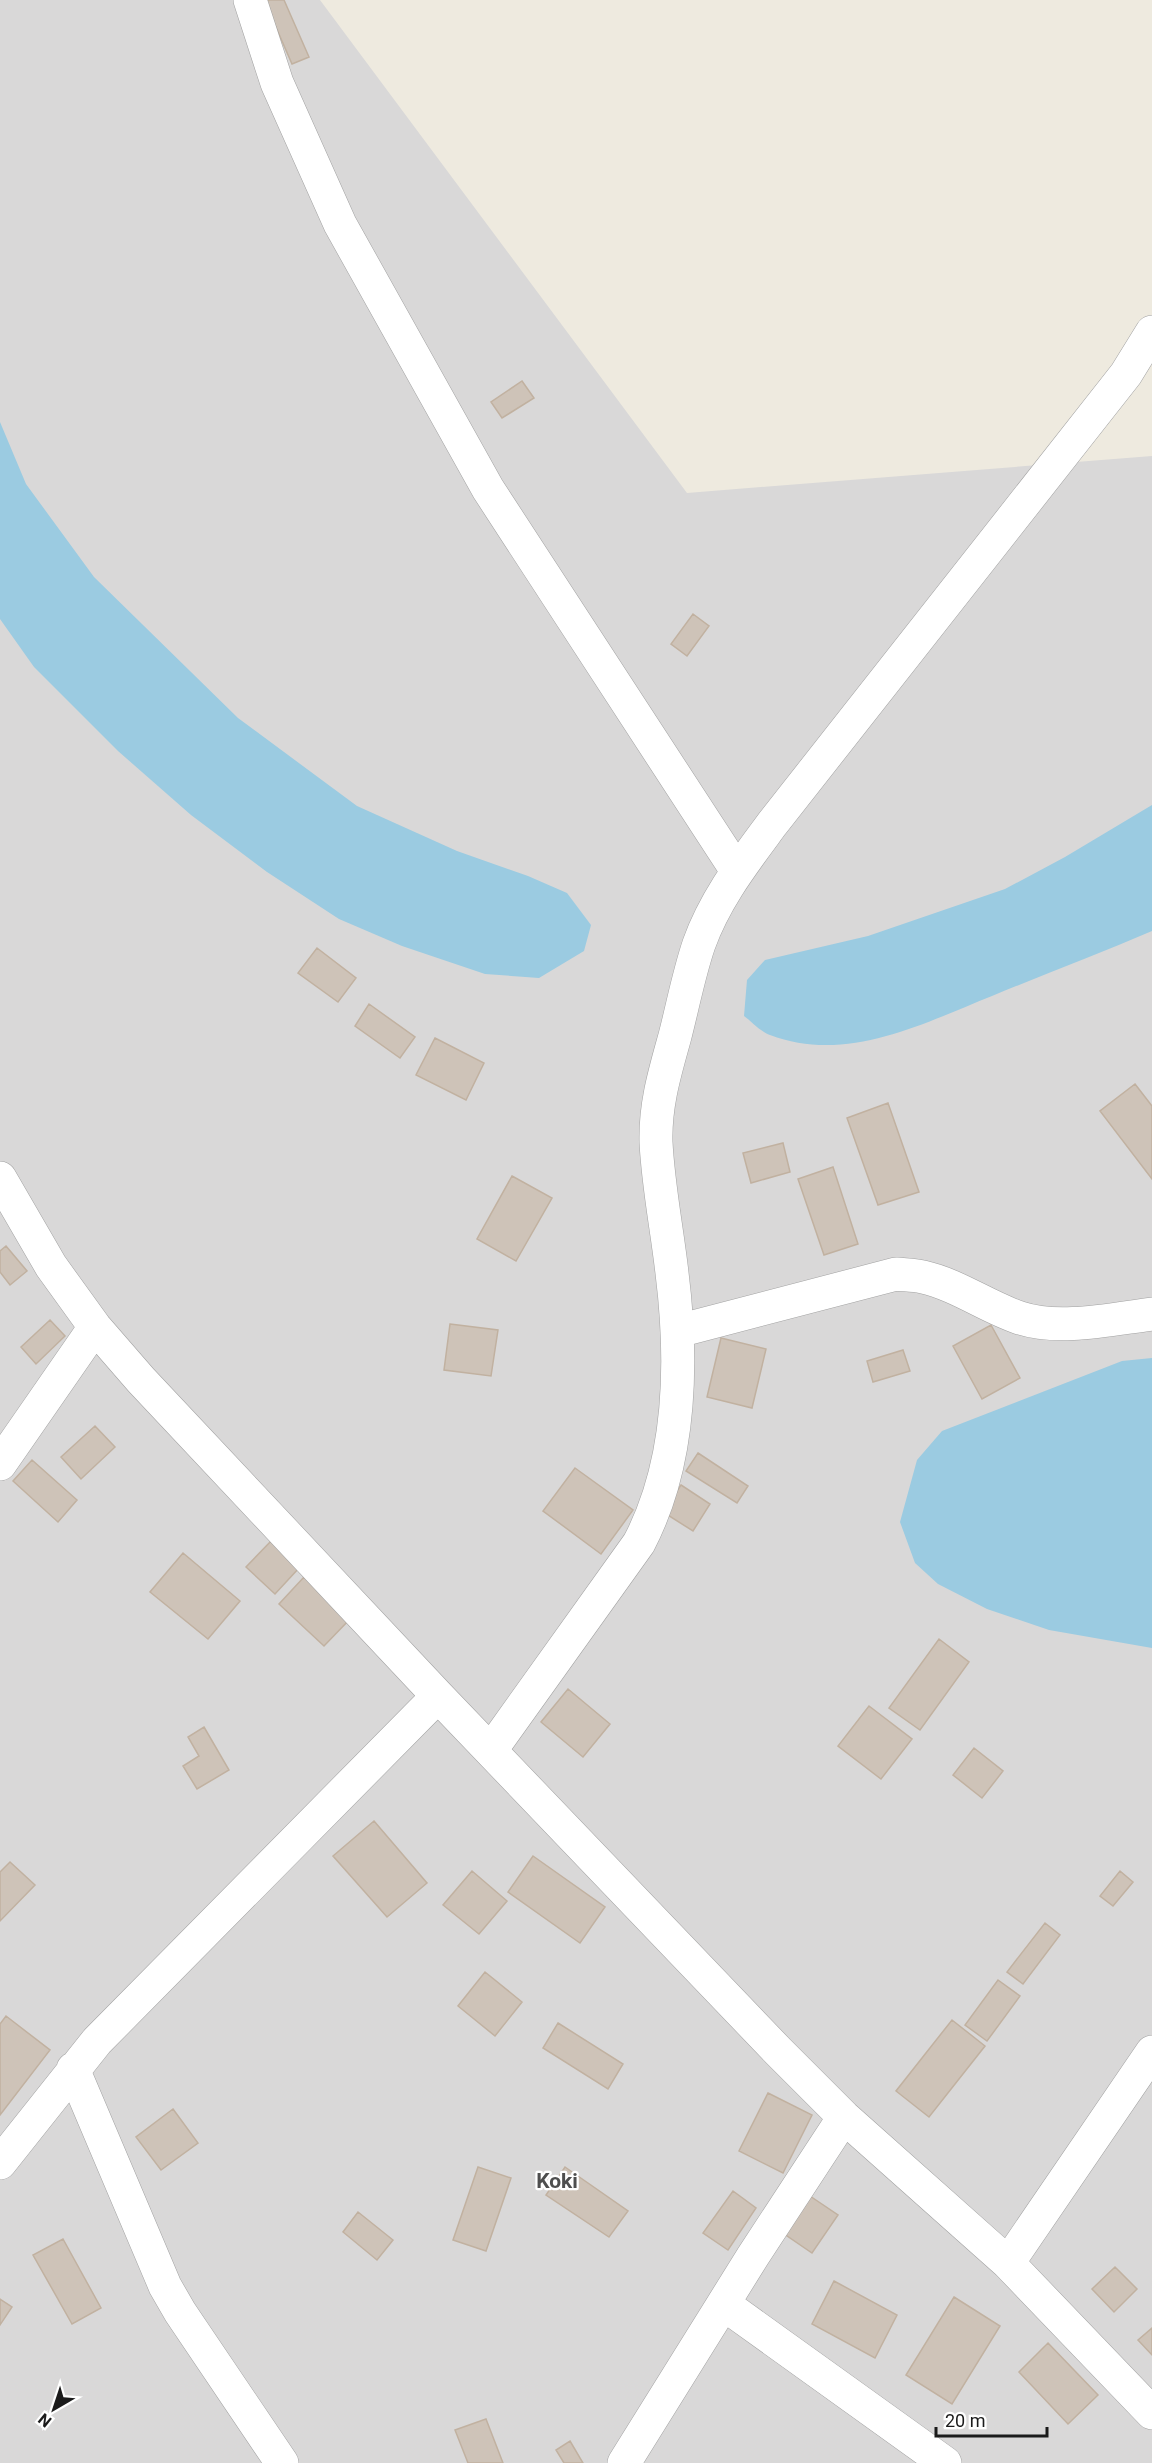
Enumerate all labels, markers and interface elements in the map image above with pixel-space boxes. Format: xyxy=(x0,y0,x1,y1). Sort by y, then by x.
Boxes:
district label: Koki xyxy=(536,2169,578,2193)
north arrow xyxy=(24,2379,84,2439)
scale bar xyxy=(936,2400,1047,2438)
text: N xyxy=(35,2409,55,2431)
text: 20 m xyxy=(945,2410,985,2431)

